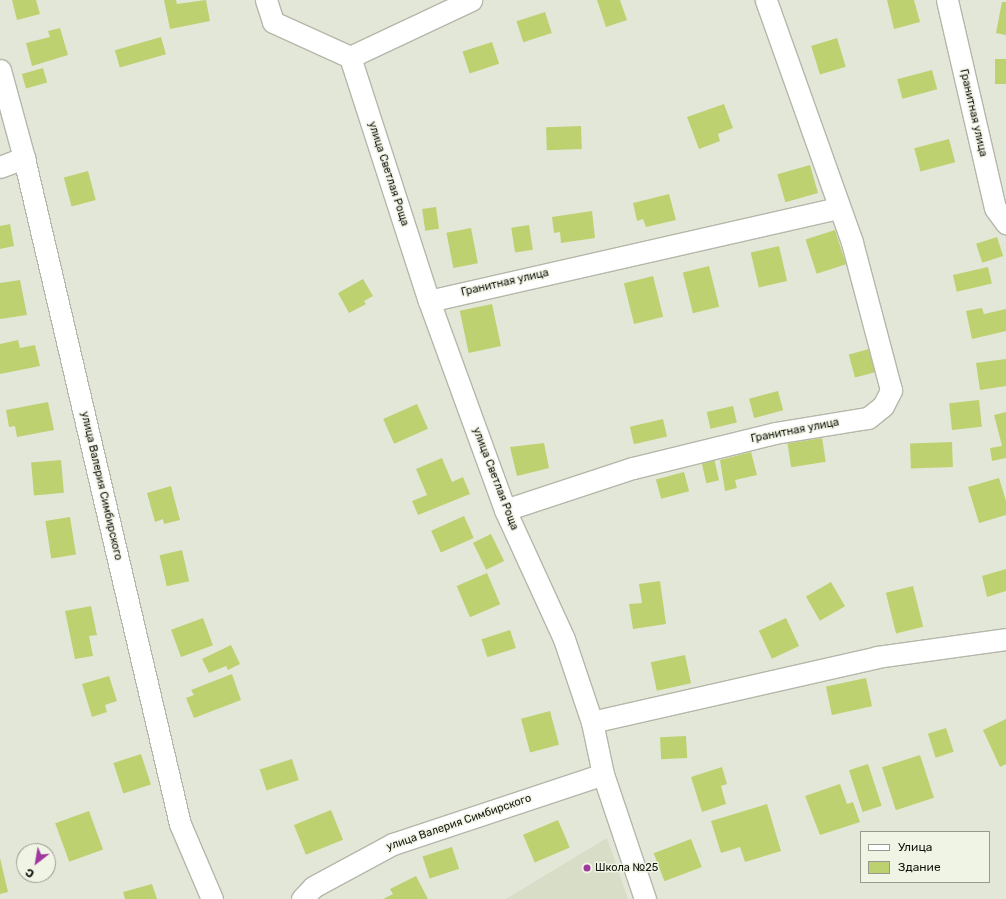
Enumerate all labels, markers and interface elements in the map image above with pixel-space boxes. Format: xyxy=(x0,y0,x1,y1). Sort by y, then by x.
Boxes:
street label: Гранитная улица xyxy=(956,68,990,158)
street label: улица Светлая Роща xyxy=(365,120,411,228)
street label: Гранитная улица xyxy=(460,266,550,300)
street label: улица Валерия Симбирского xyxy=(77,410,125,562)
street label: Гранитная улица xyxy=(750,416,840,446)
street label: улица Светлая Роща xyxy=(469,426,521,532)
street label: улица Валерия Симбирского xyxy=(385,792,533,854)
legend xyxy=(860,831,990,883)
text: Улица xyxy=(898,840,932,854)
north arrow xyxy=(16,843,56,883)
text: Здание xyxy=(898,860,941,874)
place label: Школа №25 xyxy=(595,861,658,875)
marker: Школа №25 xyxy=(582,863,592,873)
text: С xyxy=(23,865,37,880)

